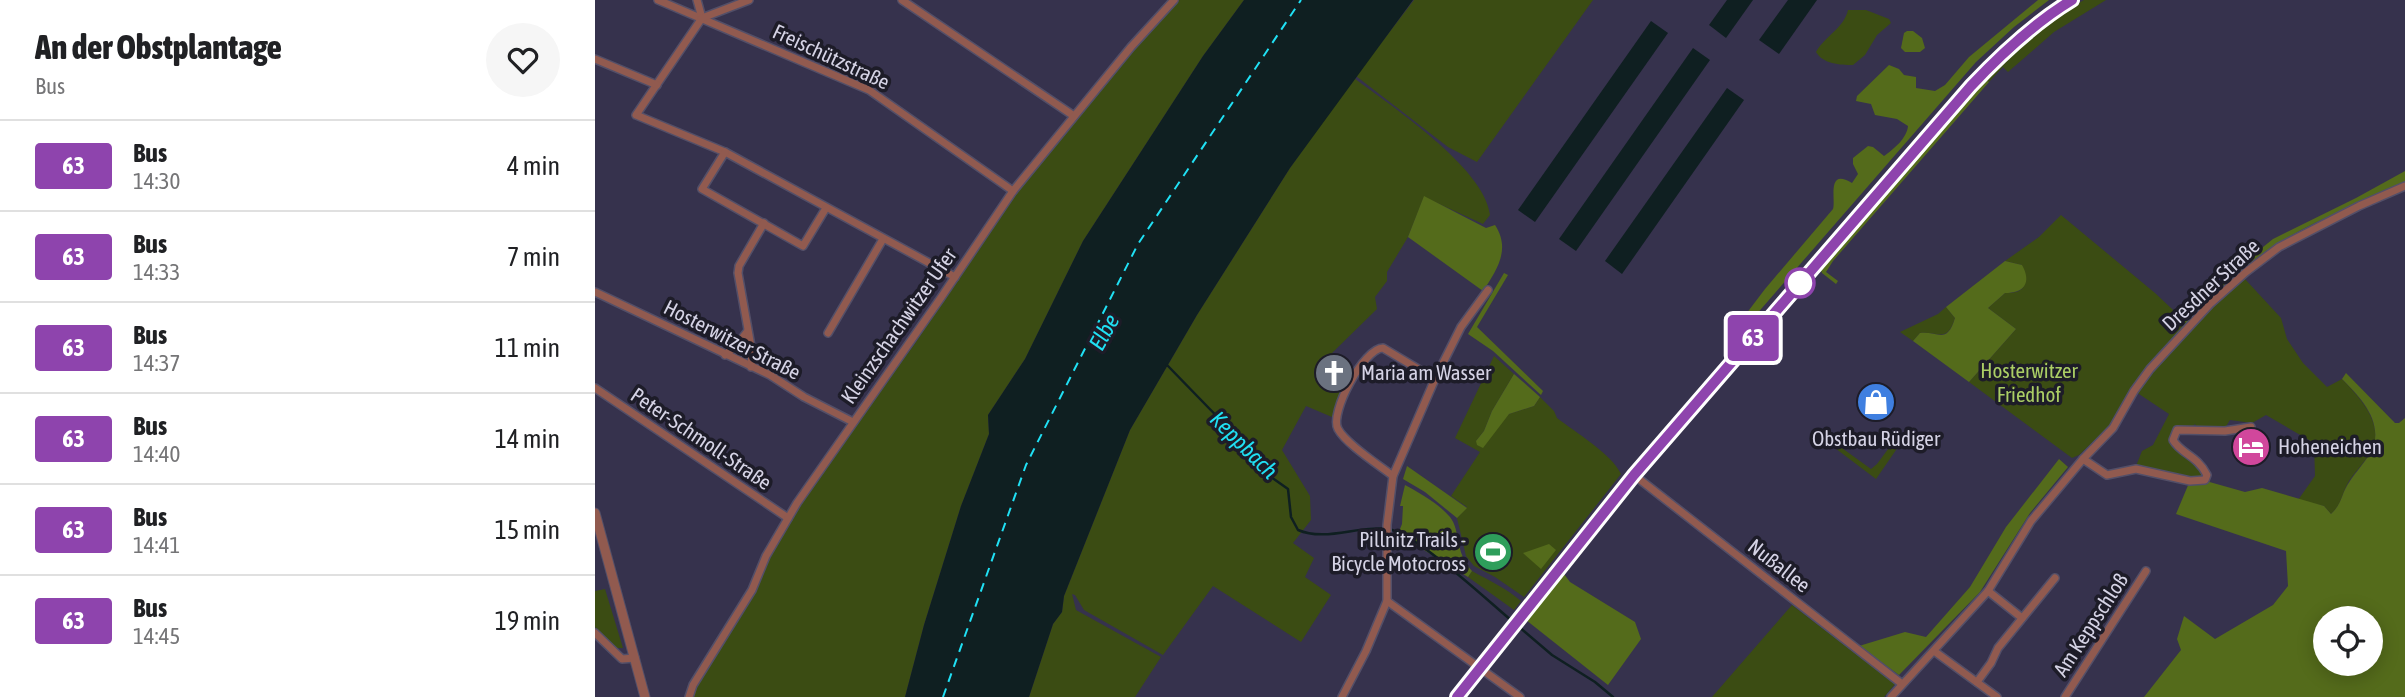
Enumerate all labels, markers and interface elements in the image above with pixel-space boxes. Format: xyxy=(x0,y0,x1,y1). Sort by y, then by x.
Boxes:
street label: Freischützstraße xyxy=(769,19,894,94)
button: heart xyxy=(486,23,560,97)
text: An der Obstplantage xyxy=(35,28,282,66)
text: Bus xyxy=(35,73,65,99)
text: Bus xyxy=(133,138,167,168)
text: 4 min xyxy=(507,151,560,181)
text: 63 xyxy=(62,152,85,179)
text: 14:30 xyxy=(133,168,180,194)
text: Bus xyxy=(133,229,167,259)
street label: Dresdner Straße xyxy=(2157,233,2264,335)
text: 7 min xyxy=(507,242,560,272)
street label: Kleinzschachwitzer Ufer xyxy=(836,242,961,408)
text: 63 xyxy=(62,243,85,270)
text: 14:33 xyxy=(133,259,180,285)
unlabelled marker xyxy=(1785,268,1815,298)
street label: Hosterwitzer Straße xyxy=(660,294,805,384)
water label: Elbe xyxy=(1084,309,1124,355)
line badge: 63 xyxy=(1721,315,1785,361)
text: Bus xyxy=(133,320,167,350)
text: 63 xyxy=(1742,324,1764,351)
text: 11 min xyxy=(495,333,560,363)
text: 63 xyxy=(62,334,85,361)
text: 14:37 xyxy=(133,350,180,376)
church icon: Maria am Wasser xyxy=(1313,352,1355,394)
park label: Hosterwitzer Friedhof xyxy=(1980,358,2079,406)
place label: Maria am Wasser xyxy=(1361,360,1492,384)
shop icon: Obstbau Rüdiger xyxy=(1855,381,1897,423)
street label: Peter-Schmoll-Straße xyxy=(627,382,776,494)
water label: Keppbach xyxy=(1205,406,1283,484)
text: Bus xyxy=(133,411,167,441)
text: 14 min xyxy=(495,424,560,454)
text: 63 xyxy=(62,425,85,452)
place label: Obstbau Rüdiger xyxy=(1812,426,1941,450)
hotel icon: Hoheneichen xyxy=(2230,426,2272,468)
place label: Hoheneichen xyxy=(2278,434,2382,458)
text: 14:40 xyxy=(133,441,180,467)
text: Bus xyxy=(133,502,167,532)
text: 15 min xyxy=(495,515,560,545)
text: 63 xyxy=(62,516,85,543)
place label: Pillnitz Trails - Bicycle Motocross xyxy=(1331,527,1466,575)
sports icon: Pillnitz Trails - Bicycle Motocross xyxy=(1472,531,1514,573)
text: 14:41 xyxy=(133,532,180,558)
street label: Nußallee xyxy=(1744,534,1815,597)
street label: Am Keppschloß xyxy=(2048,568,2132,680)
text: Bus xyxy=(133,593,167,623)
text: 19 min xyxy=(495,606,560,636)
map controls xyxy=(2313,606,2383,676)
button: locate xyxy=(2313,606,2383,676)
text: 63 xyxy=(62,607,85,634)
text: 14:45 xyxy=(133,623,180,649)

